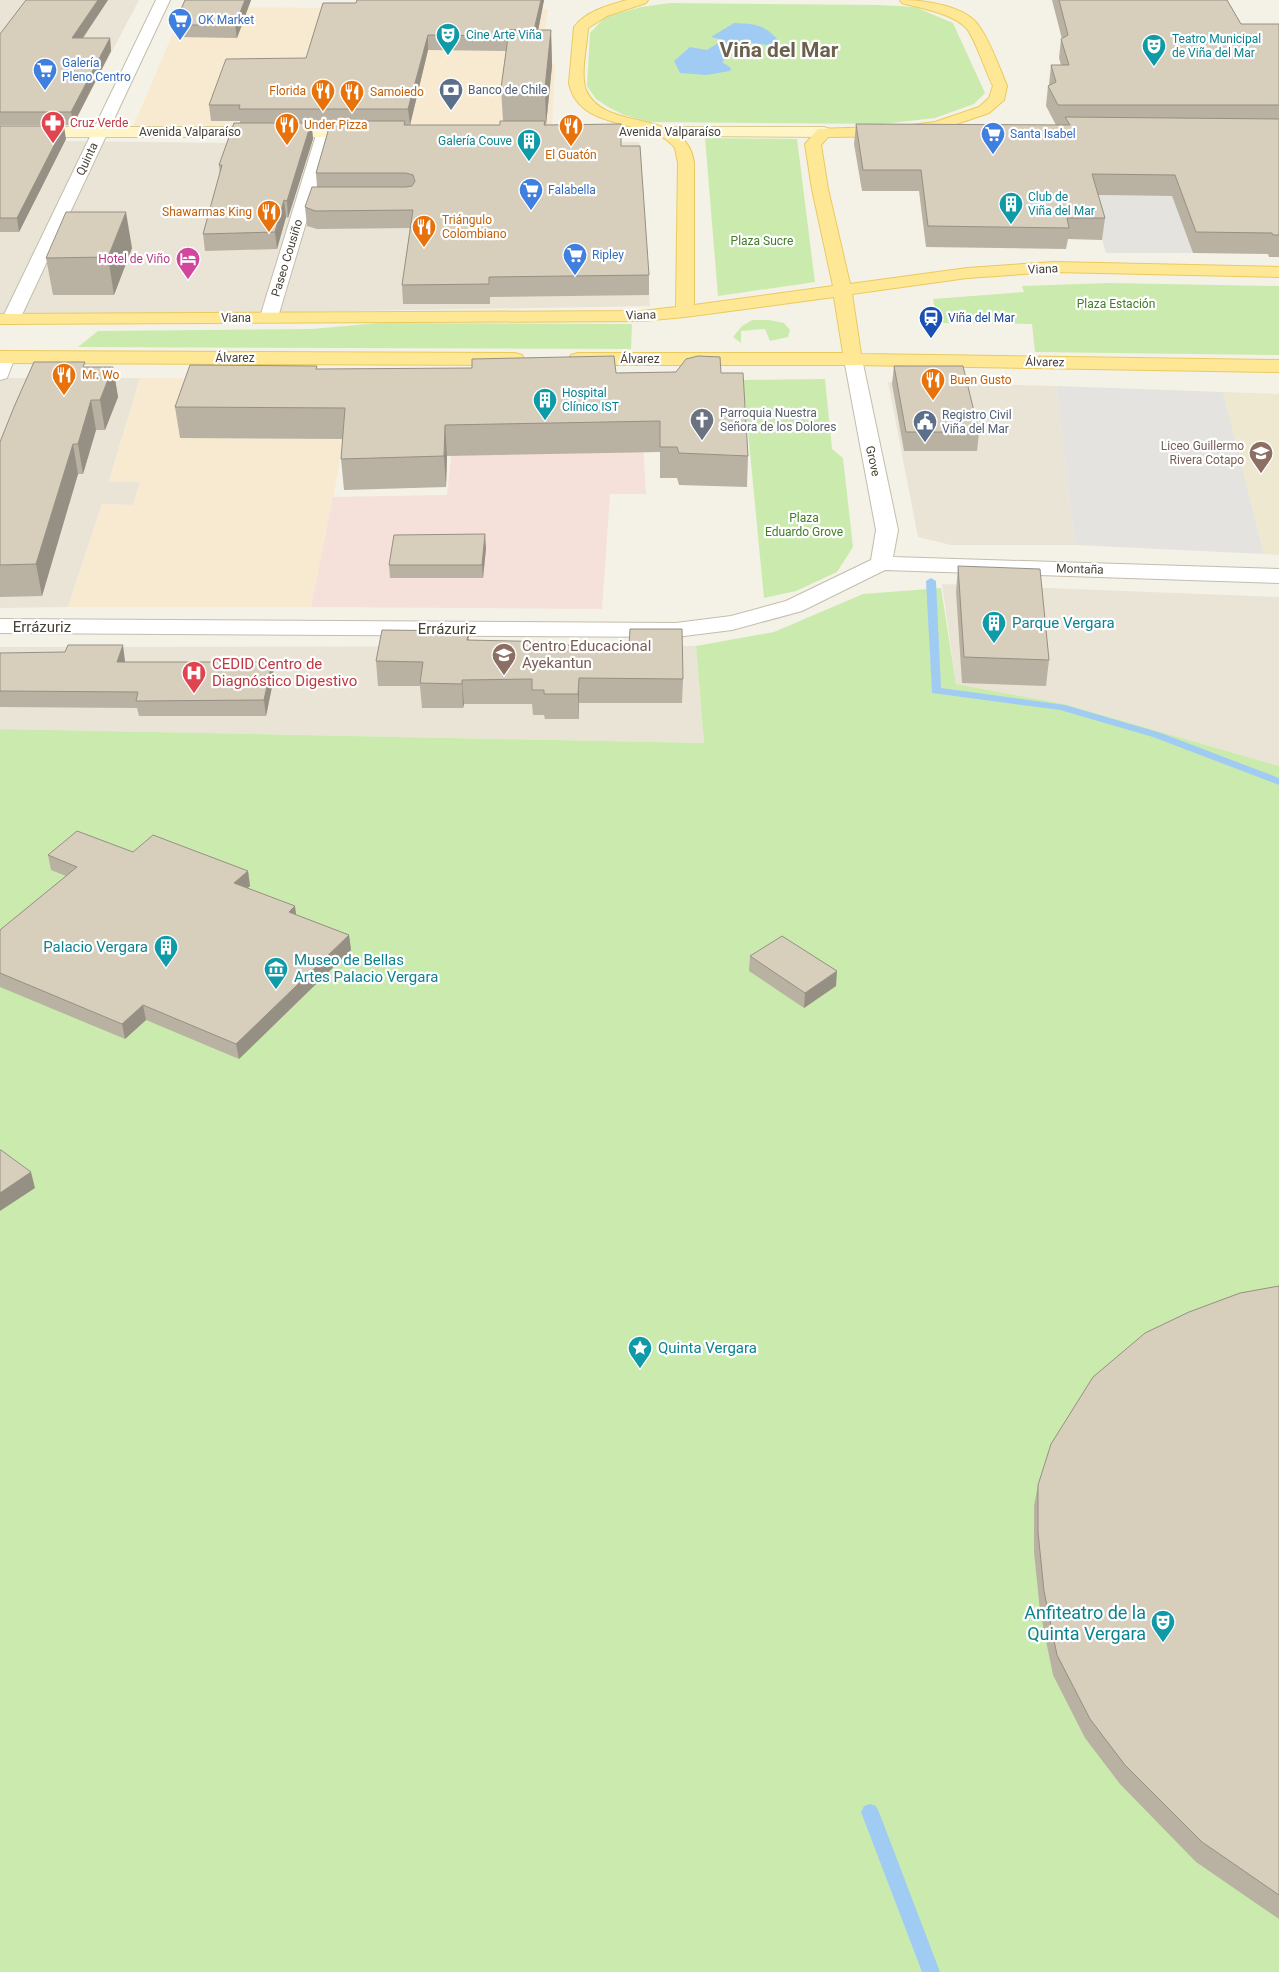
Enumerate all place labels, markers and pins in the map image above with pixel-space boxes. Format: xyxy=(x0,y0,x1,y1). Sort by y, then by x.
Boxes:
supermarket icon: OK Market xyxy=(167,7,193,41)
place label: OK Market xyxy=(198,13,254,27)
theatre icon: Cine Arte Viña xyxy=(435,22,461,56)
place label: Cine Arte Viña xyxy=(466,28,542,42)
place label: Teatro Municipal de Viña del Mar xyxy=(1172,32,1261,60)
theatre icon: Teatro Municipal de Viña del Mar xyxy=(1141,33,1167,67)
place label: Galería Pleno Centro xyxy=(62,56,131,84)
supermarket icon: Galería Pleno Centro xyxy=(32,57,58,91)
bank icon: Banco de Chile xyxy=(438,77,464,111)
restaurant icon: Florida xyxy=(310,78,336,112)
restaurant icon: Samoiedo xyxy=(339,79,365,113)
place label: Banco de Chile xyxy=(468,83,547,97)
place label: Florida xyxy=(269,84,306,98)
place label: Samoiedo xyxy=(370,85,424,99)
pharmacy icon: Cruz Verde xyxy=(40,110,66,144)
restaurant icon: Under Pizza xyxy=(274,112,300,146)
restaurant icon: El Guatón xyxy=(558,113,584,147)
place label: Cruz Verde xyxy=(70,116,128,130)
place label: Under Pizza xyxy=(304,118,368,132)
supermarket icon: Santa Isabel xyxy=(980,121,1006,155)
place label: Santa Isabel xyxy=(1010,127,1076,141)
building icon: Galería Couve xyxy=(516,128,542,162)
place label: Galería Couve xyxy=(438,134,512,148)
place label: El Guatón xyxy=(545,148,597,162)
supermarket icon: Falabella xyxy=(518,177,544,211)
place label: Falabella xyxy=(548,183,596,197)
place label: Club de Viña del Mar xyxy=(1028,190,1095,218)
building icon: Club de Viña del Mar xyxy=(998,191,1024,225)
restaurant icon: Shawarmas King xyxy=(256,199,282,233)
place label: Shawarmas King xyxy=(162,205,252,219)
place label: Triángulo Colombiano xyxy=(442,213,507,241)
restaurant icon: Triángulo Colombiano xyxy=(411,214,437,248)
supermarket icon: Ripley xyxy=(562,242,588,276)
hotel icon: Hotel de Viño xyxy=(175,246,201,280)
place label: Ripley xyxy=(592,248,624,262)
place label: Hotel de Viño xyxy=(98,252,170,266)
station icon: Viña del Mar xyxy=(918,305,944,339)
place label: Viña del Mar xyxy=(948,311,1015,325)
restaurant icon: Mr. Wo xyxy=(51,362,77,396)
restaurant icon: Buen Gusto xyxy=(920,367,946,401)
place label: Mr. Wo xyxy=(82,368,119,382)
place label: Buen Gusto xyxy=(950,373,1012,387)
place label: Hospital Clínico IST xyxy=(562,386,619,414)
building icon: Hospital Clínico IST xyxy=(532,387,558,421)
place label: Parroquia Nuestra Señora de los Dolores xyxy=(720,406,836,434)
church icon: Parroquia Nuestra Señora de los Dolores xyxy=(689,407,715,441)
place label: Registro Civil Viña del Mar xyxy=(942,408,1012,436)
public building icon: Registro Civil Viña del Mar xyxy=(912,409,938,443)
place label: Liceo Guillermo Rivera Cotapo xyxy=(1161,439,1244,467)
school or university icon: Liceo Guillermo Rivera Cotapo xyxy=(1248,440,1274,474)
building icon: Parque Vergara xyxy=(981,610,1007,644)
place label: Parque Vergara xyxy=(1012,614,1115,632)
place label: Centro Educacional Ayekantun xyxy=(522,637,651,672)
school or university icon: Centro Educacional Ayekantun xyxy=(491,642,517,676)
place label: CEDID Centro de Diagnóstico Digestivo xyxy=(212,655,357,690)
hospital icon: CEDID Centro de Diagnóstico Digestivo xyxy=(181,660,207,694)
building icon: Palacio Vergara xyxy=(153,934,179,968)
place label: Palacio Vergara xyxy=(43,938,148,956)
place label: Museo de Bellas Artes Palacio Vergara xyxy=(294,951,438,986)
museum icon: Museo de Bellas Artes Palacio Vergara xyxy=(263,956,289,990)
place icon: Quinta Vergara xyxy=(627,1335,653,1369)
place label: Quinta Vergara xyxy=(658,1339,757,1357)
place label: Anfiteatro de la Quinta Vergara xyxy=(1024,1602,1146,1644)
theatre icon: Anfiteatro de la Quinta Vergara xyxy=(1150,1609,1176,1643)

